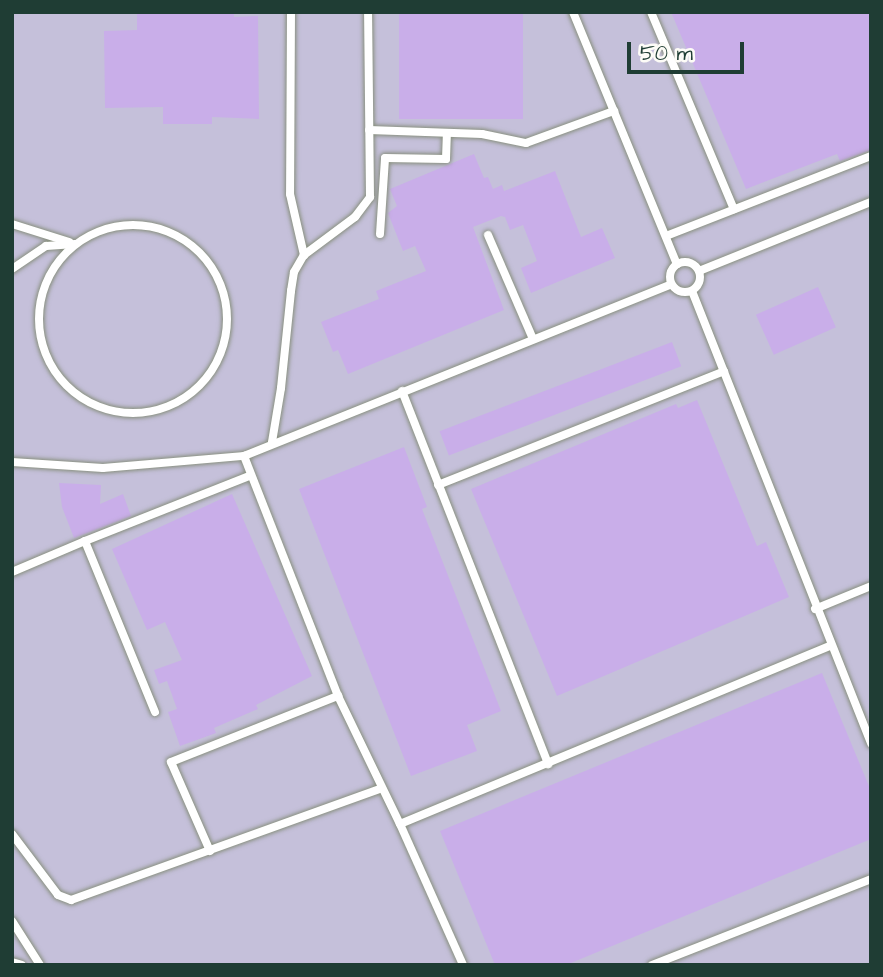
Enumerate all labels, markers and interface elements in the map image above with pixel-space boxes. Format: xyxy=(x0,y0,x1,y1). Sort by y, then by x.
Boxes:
scale bar xyxy=(631,28,748,72)
text: 50 m xyxy=(640,39,693,68)

